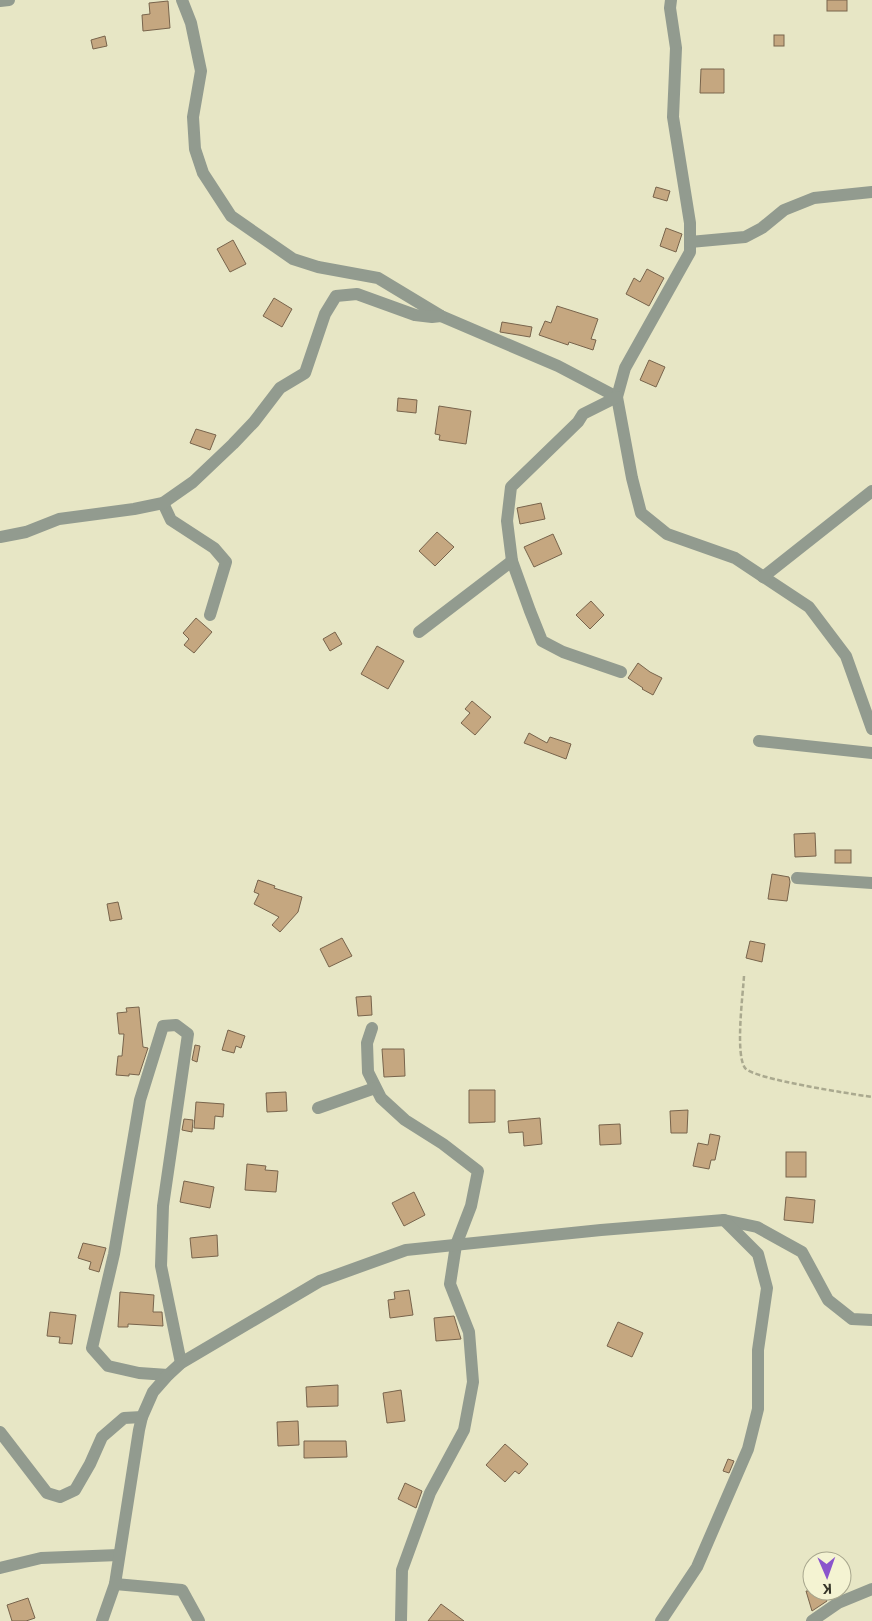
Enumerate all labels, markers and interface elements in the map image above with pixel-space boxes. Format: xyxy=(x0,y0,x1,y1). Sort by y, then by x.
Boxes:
north arrow xyxy=(802,1551,852,1601)
text: K xyxy=(822,1580,832,1599)

